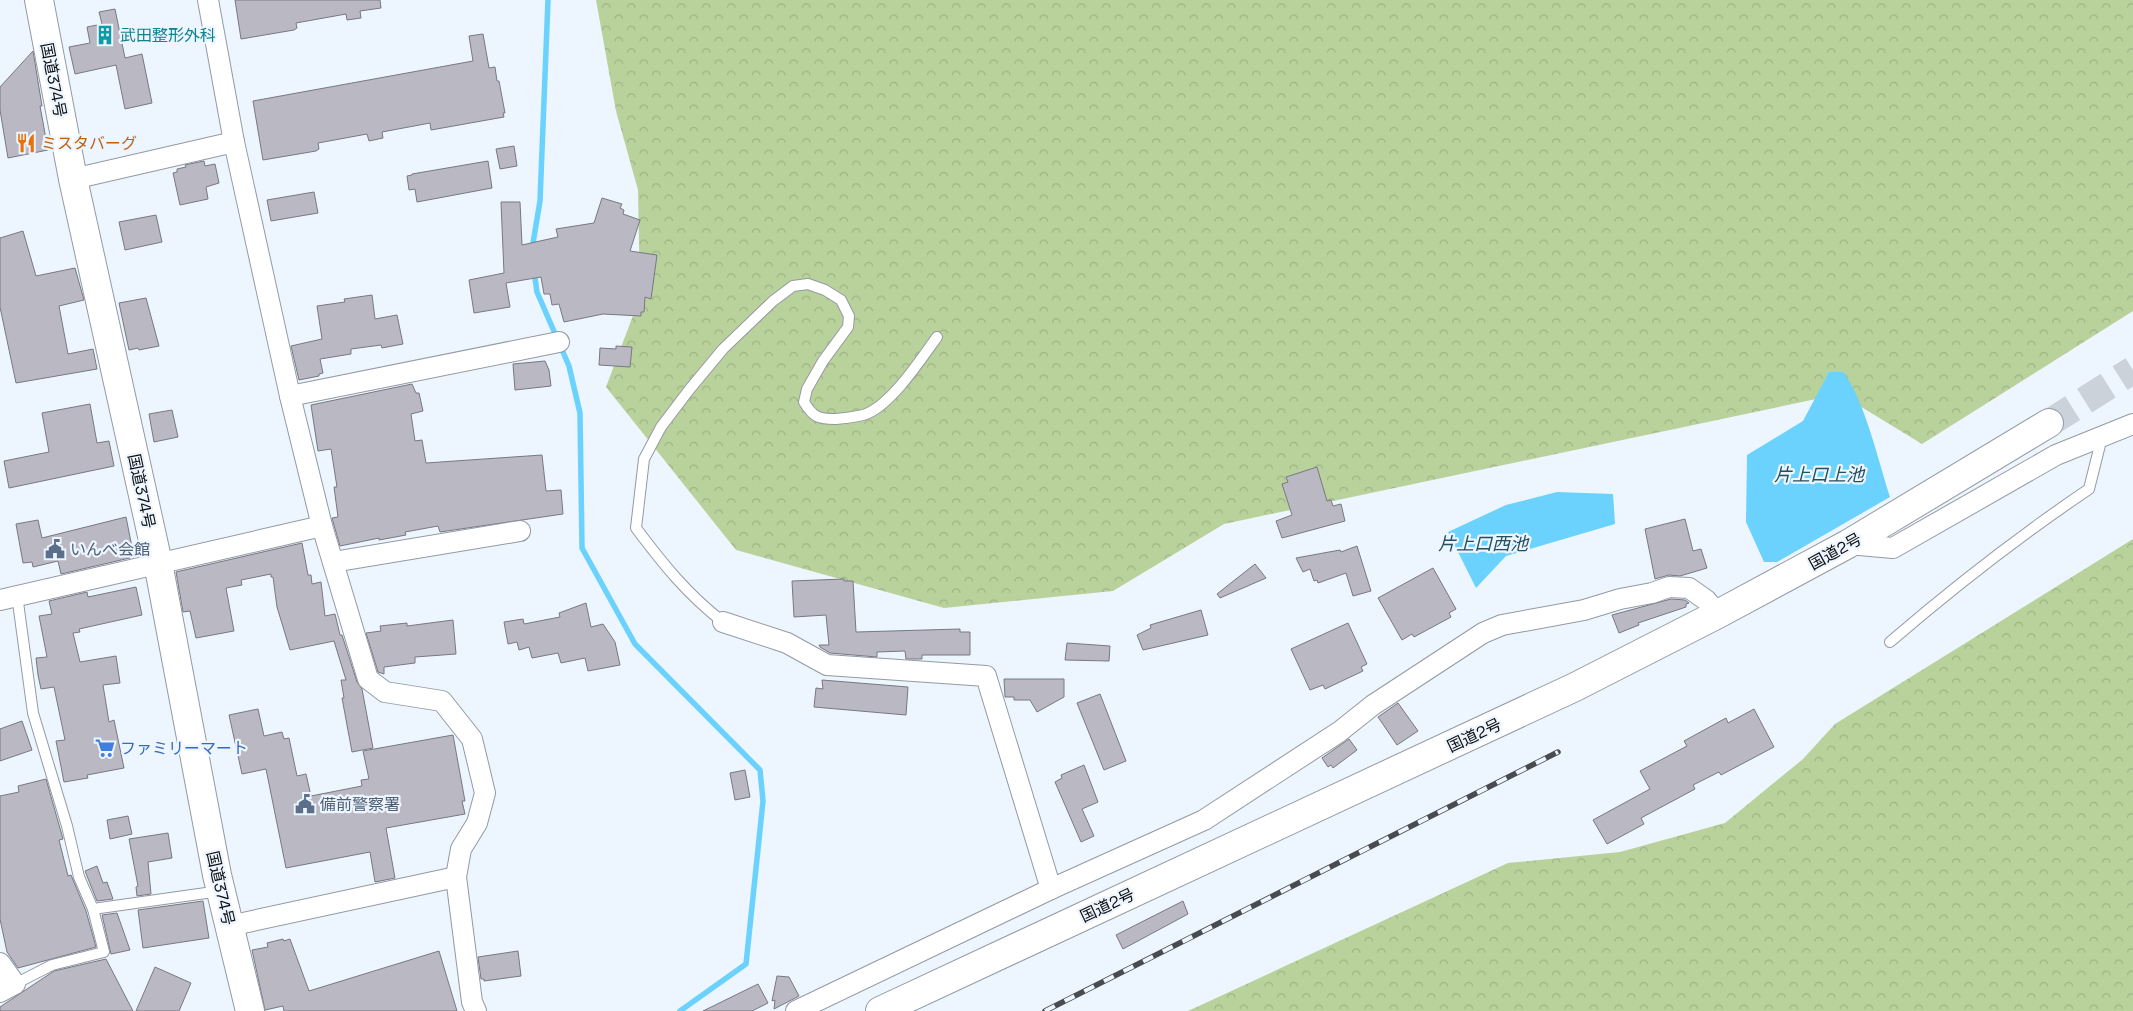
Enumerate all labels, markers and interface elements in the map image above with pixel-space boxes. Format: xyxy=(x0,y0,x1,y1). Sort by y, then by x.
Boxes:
building icon: 武田整形外科 xyxy=(94,24,116,46)
place label: 武田整形外科 xyxy=(120,25,216,46)
street label: 国道374号 xyxy=(36,41,71,119)
restaurant icon: ミスタバーグ xyxy=(15,132,37,154)
place label: ミスタバーグ xyxy=(41,133,137,154)
street label: 国道374号 xyxy=(123,452,160,530)
water label: 片上口上池 xyxy=(1774,463,1866,486)
street label: 国道2号 xyxy=(1805,528,1866,575)
water label: 片上口西池 xyxy=(1438,532,1530,555)
public building icon: いんべ会館 xyxy=(44,538,66,560)
place label: いんべ会館 xyxy=(70,539,150,560)
street label: 国道2号 xyxy=(1444,714,1505,757)
supermarket icon: ファミリーマート xyxy=(94,737,116,759)
place label: ファミリーマート xyxy=(120,738,248,759)
public building icon: 備前警察署 xyxy=(294,793,316,815)
place label: 備前警察署 xyxy=(320,794,400,815)
street label: 国道374号 xyxy=(202,849,239,927)
street label: 国道2号 xyxy=(1077,884,1138,927)

